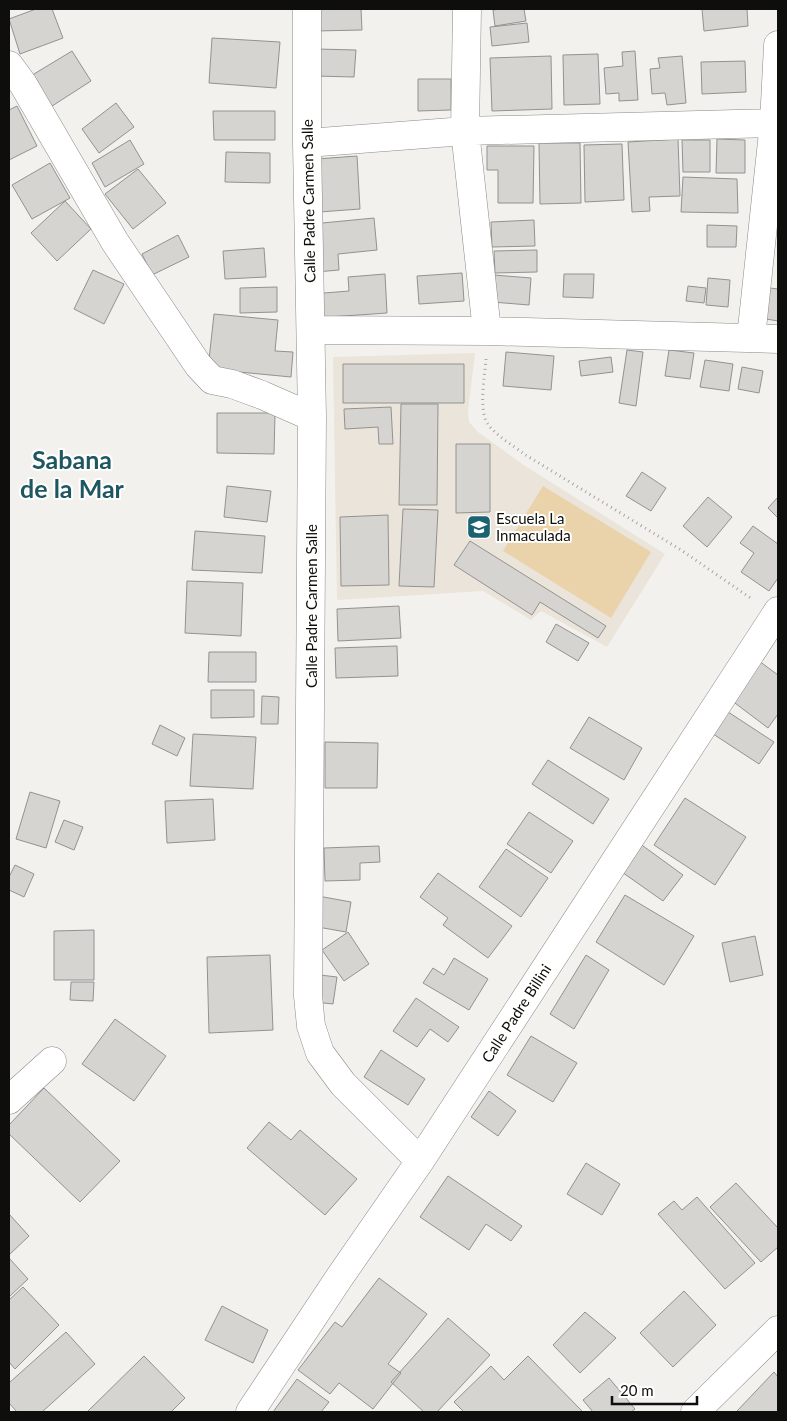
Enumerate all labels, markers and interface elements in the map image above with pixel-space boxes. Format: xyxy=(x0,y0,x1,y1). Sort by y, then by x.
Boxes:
street label: Calle Padre Carmen Salle xyxy=(298,119,318,283)
district label: Sabana de la Mar xyxy=(20,444,125,503)
place label: Escuela La Inmaculada xyxy=(496,509,571,544)
school or university icon: Escuela La Inmaculada xyxy=(466,514,492,540)
street label: Calle Padre Carmen Salle xyxy=(302,524,320,688)
street label: Calle Padre Billini xyxy=(478,960,554,1066)
scale bar xyxy=(612,1374,697,1406)
text: 20 m xyxy=(620,1381,654,1399)

